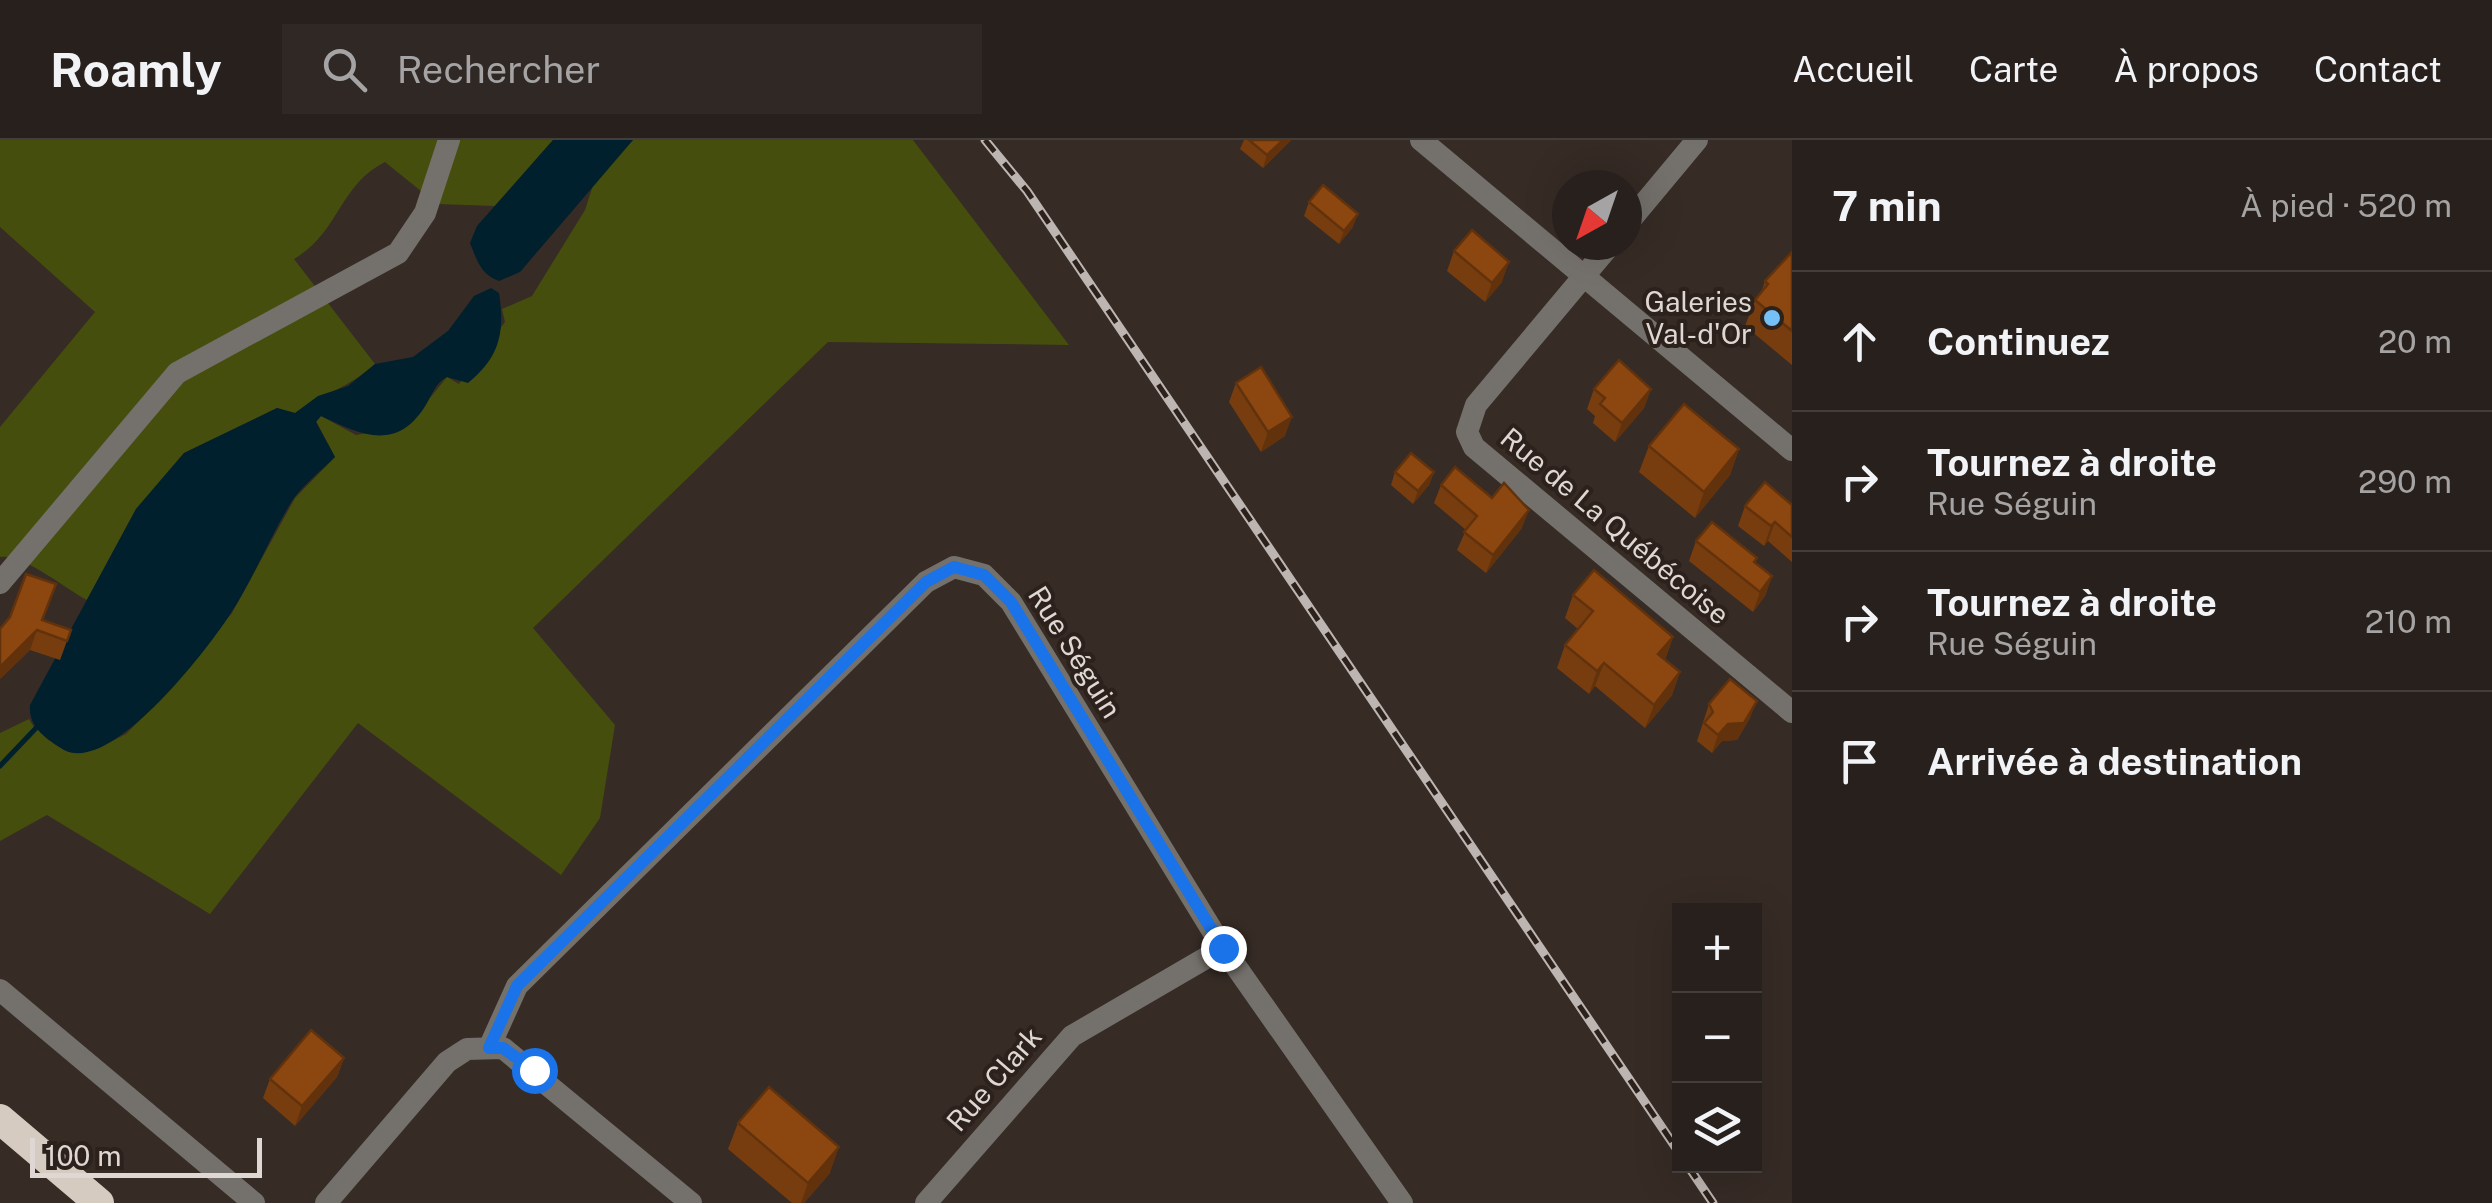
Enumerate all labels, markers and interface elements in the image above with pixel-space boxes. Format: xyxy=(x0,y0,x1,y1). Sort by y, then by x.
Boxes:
search box xyxy=(282,24,982,114)
text: Roamly xyxy=(50,41,222,98)
icon: search xyxy=(317,42,372,97)
text: Rechercher xyxy=(397,47,600,92)
text: Accueil xyxy=(1792,49,1914,90)
text: Carte xyxy=(1969,49,2058,90)
text: À propos xyxy=(2113,49,2259,90)
text: Contact xyxy=(2314,49,2442,90)
north arrow xyxy=(1552,170,1642,260)
text: 7 min xyxy=(1832,181,1942,230)
text: À pied · 520 m xyxy=(2240,187,2452,224)
place label: Galeries Val-d'Or xyxy=(1645,285,1752,350)
marker: Galeries Val-d'Or xyxy=(1761,307,1783,329)
icon: ahead xyxy=(1832,314,1887,369)
text: Continuez xyxy=(1927,319,2110,364)
text: 20 m xyxy=(2378,323,2452,360)
street label: Rue de La Québécoise xyxy=(1494,420,1736,631)
text: Tournez à droite xyxy=(1927,440,2217,485)
icon: right xyxy=(1832,454,1887,509)
text: 290 m xyxy=(2358,463,2452,500)
text: Rue Séguin xyxy=(1927,485,2097,522)
street label: Rue Séguin xyxy=(1022,580,1129,724)
text: Tournez à droite xyxy=(1927,580,2217,625)
icon: right xyxy=(1832,594,1887,649)
text: 210 m xyxy=(2365,603,2452,640)
text: Rue Séguin xyxy=(1927,625,2097,662)
icon: arrive xyxy=(1832,734,1887,789)
text: Arrivée à destination xyxy=(1927,739,2302,784)
map controls xyxy=(1672,903,1762,1173)
button: + xyxy=(1672,903,1762,993)
route end xyxy=(1201,926,1247,972)
button: − xyxy=(1672,993,1762,1083)
street label: Rue Clark xyxy=(939,1020,1048,1138)
route start xyxy=(512,1048,558,1094)
button: layers xyxy=(1672,1083,1762,1173)
scale bar xyxy=(30,1133,262,1178)
text: 100 m xyxy=(45,1139,122,1172)

